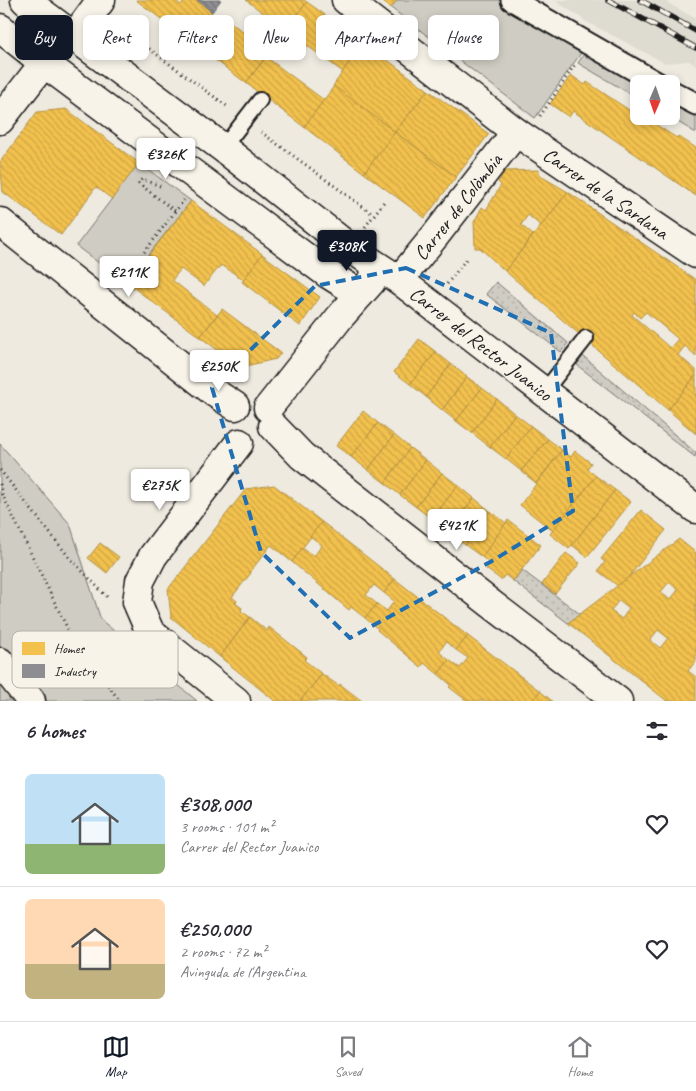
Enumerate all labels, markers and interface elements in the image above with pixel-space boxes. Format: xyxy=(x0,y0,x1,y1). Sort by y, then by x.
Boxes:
chip: Buy xyxy=(15,15,73,60)
chip: Rent xyxy=(83,15,149,60)
chip: Filters xyxy=(159,15,234,60)
chip: New xyxy=(244,15,306,60)
chip: Apartment xyxy=(316,15,418,60)
chip: House xyxy=(428,15,499,60)
north arrow xyxy=(630,75,680,125)
map controls xyxy=(630,75,680,125)
pin: €326K xyxy=(131,138,201,180)
street label: Carrer de la Sardana xyxy=(538,142,674,245)
text: €326K xyxy=(147,144,185,164)
street label: Carrer de Colòmbia xyxy=(408,147,509,265)
pin: €308K xyxy=(312,230,382,272)
text: €308K xyxy=(329,236,365,256)
pin: €211K xyxy=(94,256,164,298)
text: €211K xyxy=(111,262,147,282)
street label: Carrer del Rector Juanico xyxy=(405,281,558,407)
pin: €250K xyxy=(184,350,254,392)
text: €250K xyxy=(201,356,237,376)
pin: €275K xyxy=(125,468,195,511)
text: €275K xyxy=(142,475,178,495)
pin: €421K xyxy=(422,508,492,551)
text: €421K xyxy=(439,515,475,535)
legend xyxy=(12,631,178,688)
text: Homes xyxy=(54,640,85,657)
text: Industry xyxy=(54,663,97,680)
icon: filters xyxy=(643,717,671,745)
text: 6 homes xyxy=(25,718,85,744)
text: €308,000 xyxy=(180,791,250,817)
icon: home xyxy=(65,794,125,854)
icon: heart xyxy=(643,810,671,838)
text: 3 rooms · 101 m² xyxy=(180,817,274,837)
text: Carrer del Rector Juanico xyxy=(180,837,318,857)
text: €250,000 xyxy=(180,916,250,942)
icon: home xyxy=(65,919,125,979)
icon: heart xyxy=(643,935,671,963)
text: 2 rooms · 72 m² xyxy=(180,942,266,962)
text: Avinguda de l'Argentina xyxy=(180,962,306,982)
tab: Map xyxy=(102,1033,130,1080)
tab: Saved xyxy=(334,1033,362,1080)
tab: Home xyxy=(566,1033,594,1080)

